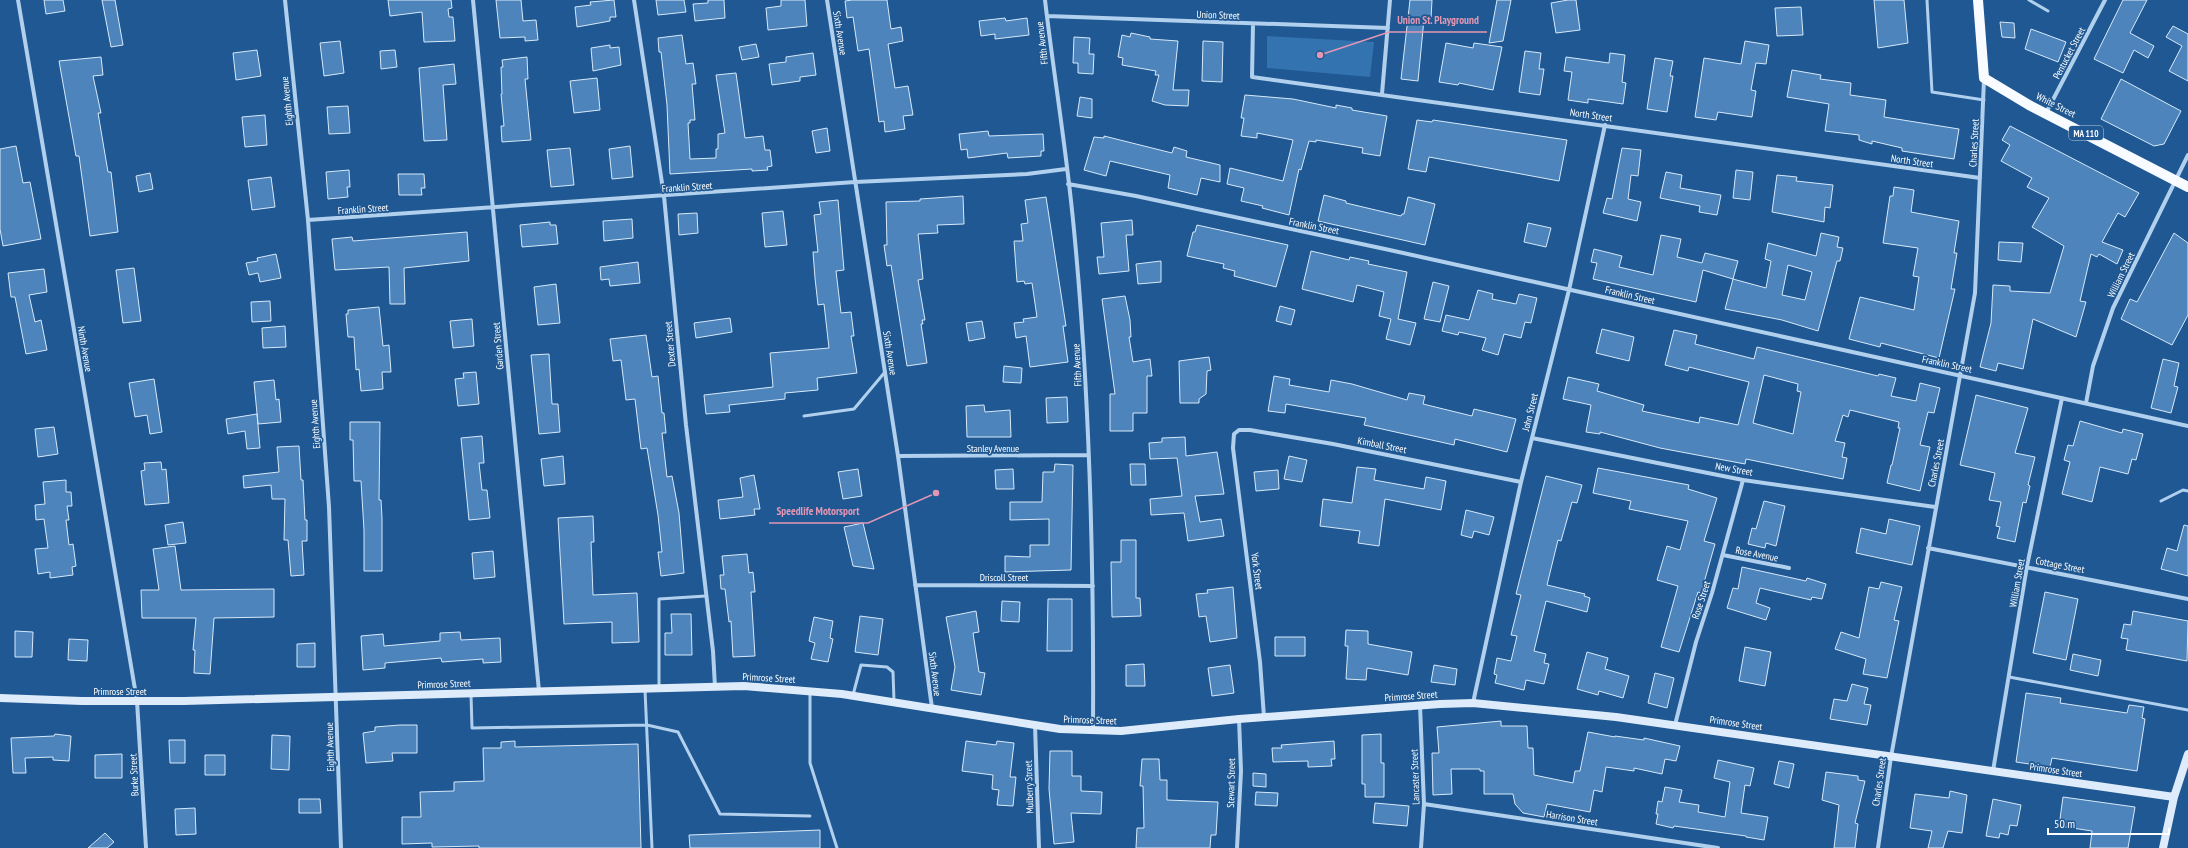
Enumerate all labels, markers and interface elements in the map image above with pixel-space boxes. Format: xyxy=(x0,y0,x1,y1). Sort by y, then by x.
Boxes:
street label: Union Street xyxy=(1196,8,1240,22)
callout: Union St. Playground xyxy=(1389,9,1487,32)
street label: Sixth Avenue xyxy=(830,10,850,56)
text: Union St. Playground xyxy=(1397,13,1479,27)
street label: Fifth Avenue xyxy=(1033,21,1051,65)
street label: Pentucket Street xyxy=(2050,25,2088,81)
street label: Eighth Avenue xyxy=(278,76,296,126)
street label: White Street xyxy=(2034,89,2078,121)
street label: North Street xyxy=(1569,106,1613,124)
street label: Charles Street xyxy=(1966,118,1982,168)
road number: MA 110 xyxy=(2069,126,2103,140)
street label: North Street xyxy=(1890,152,1934,170)
street label: Franklin Street xyxy=(661,179,713,195)
street label: Franklin Street xyxy=(337,201,389,217)
street label: Franklin Street xyxy=(1288,215,1340,237)
street label: William Street xyxy=(2104,250,2138,300)
street label: Franklin Street xyxy=(1604,283,1656,307)
street label: Dexter Street xyxy=(662,320,678,367)
street label: Garden Street xyxy=(489,322,507,370)
street label: Ninth Avenue xyxy=(75,325,95,373)
street label: Sixth Avenue xyxy=(880,330,900,376)
street label: Fifth Avenue xyxy=(1069,343,1085,387)
street label: Franklin Street xyxy=(1921,352,1973,376)
street label: John Street xyxy=(1519,392,1541,433)
street label: Eighth Avenue xyxy=(307,399,323,449)
street label: Kimball Street xyxy=(1356,434,1408,456)
street label: Charles Street xyxy=(1925,438,1947,488)
street label: Stanley Avenue xyxy=(967,442,1019,455)
street label: New Street xyxy=(1714,459,1754,479)
callout: Speedlife Motorsport xyxy=(769,500,868,523)
text: Speedlife Motorsport xyxy=(777,504,860,518)
street label: Rose Avenue xyxy=(1734,543,1780,565)
street label: York Street xyxy=(1248,552,1266,591)
street label: Cottage Street xyxy=(2035,554,2086,576)
street label: William Street xyxy=(2006,557,2028,608)
street label: Driscoll Street xyxy=(980,571,1029,584)
street label: Rose Street xyxy=(1689,579,1713,621)
street label: Sixth Avenue xyxy=(926,651,944,697)
street label: Primrose Street xyxy=(742,670,796,686)
street label: Primrose Street xyxy=(417,677,471,691)
street label: Primrose Street xyxy=(93,685,147,698)
street label: Primrose Street xyxy=(1384,688,1438,704)
street label: Primrose Street xyxy=(1063,713,1117,727)
street label: Primrose Street xyxy=(1709,713,1763,733)
street label: Eighth Avenue xyxy=(323,722,337,772)
street label: Lancaster Street xyxy=(1408,749,1422,805)
street label: Burke Street xyxy=(126,753,142,797)
street label: Charles Street xyxy=(1869,757,1889,807)
street label: Stewart Street xyxy=(1224,758,1238,808)
street label: Mulberry Street xyxy=(1022,760,1036,814)
street label: Primrose Street xyxy=(2029,760,2083,780)
street label: Harrison Street xyxy=(1545,808,1599,829)
scale bar xyxy=(2048,810,2169,836)
text: 50 m xyxy=(2054,816,2075,831)

